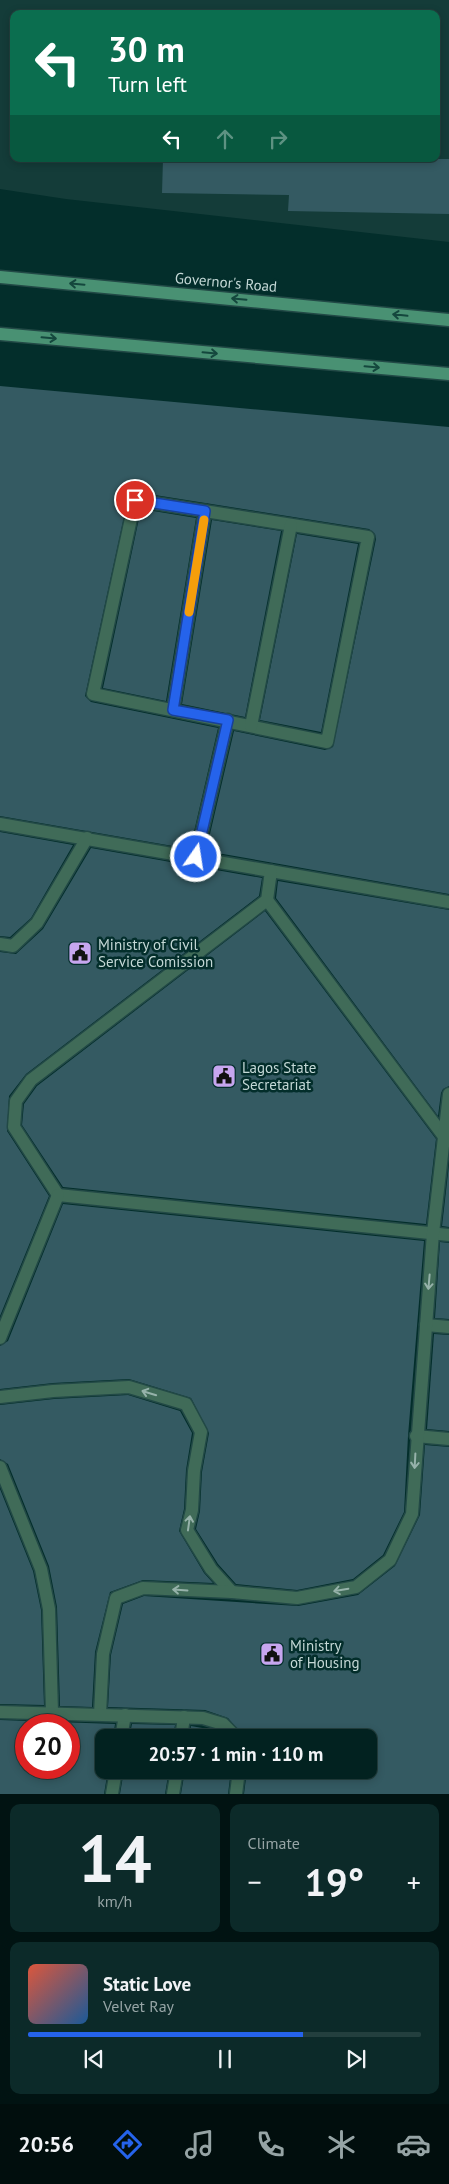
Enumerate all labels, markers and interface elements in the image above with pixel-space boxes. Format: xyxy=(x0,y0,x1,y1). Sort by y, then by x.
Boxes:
text: 30 m xyxy=(108,26,185,72)
icon: left xyxy=(25,30,90,95)
text: Turn left xyxy=(108,70,187,98)
icon: left xyxy=(158,125,186,153)
icon: ahead xyxy=(211,125,239,153)
icon: right xyxy=(264,125,292,153)
street label: Governor's Road xyxy=(174,268,278,296)
one-way arrow xyxy=(69,279,85,289)
one-way arrow xyxy=(231,295,247,304)
one-way arrow xyxy=(393,310,409,320)
one-way arrow xyxy=(40,334,56,343)
one-way arrow xyxy=(202,348,218,358)
one-way arrow xyxy=(364,362,380,372)
pin xyxy=(114,479,156,521)
icon: arrive xyxy=(121,486,149,514)
position arrow xyxy=(169,830,221,882)
place label: Ministry of Civil Service Comission xyxy=(98,935,213,971)
public building icon: Ministry of Civil Service Comission xyxy=(67,940,93,966)
place label: Lagos State Secretariat xyxy=(242,1058,316,1094)
public building icon: Lagos State Secretariat xyxy=(211,1063,237,1089)
one-way arrow xyxy=(425,1274,434,1290)
one-way arrow xyxy=(142,1388,158,1398)
one-way arrow xyxy=(410,1452,420,1469)
one-way arrow xyxy=(185,1516,195,1532)
one-way arrow xyxy=(172,1586,188,1595)
one-way arrow xyxy=(334,1586,350,1595)
place label: Ministry of Housing xyxy=(290,1636,359,1672)
public building icon: Ministry of Housing xyxy=(259,1641,285,1667)
speed limit sign: 20 xyxy=(15,1714,80,1779)
text: 20:57 · 1 min · 110 m xyxy=(149,1742,323,1766)
text: 14 xyxy=(78,1816,152,1900)
text: Climate xyxy=(248,1833,300,1853)
text: 19° xyxy=(304,1857,364,1906)
text: − xyxy=(248,1863,262,1900)
text: + xyxy=(407,1863,421,1900)
text: km/h xyxy=(97,1891,132,1911)
text: Static Love xyxy=(103,1972,191,1996)
text: Velvet Ray xyxy=(103,1996,174,2016)
icon: previous xyxy=(80,2045,108,2073)
icon: pause xyxy=(211,2045,239,2073)
icon: next xyxy=(342,2045,370,2073)
icon: directions xyxy=(110,2127,145,2162)
icon: music xyxy=(182,2127,217,2162)
icon: phone xyxy=(253,2127,288,2162)
icon: climate xyxy=(324,2127,359,2162)
icon: car xyxy=(396,2127,431,2162)
text: 20:56 xyxy=(18,2130,74,2158)

